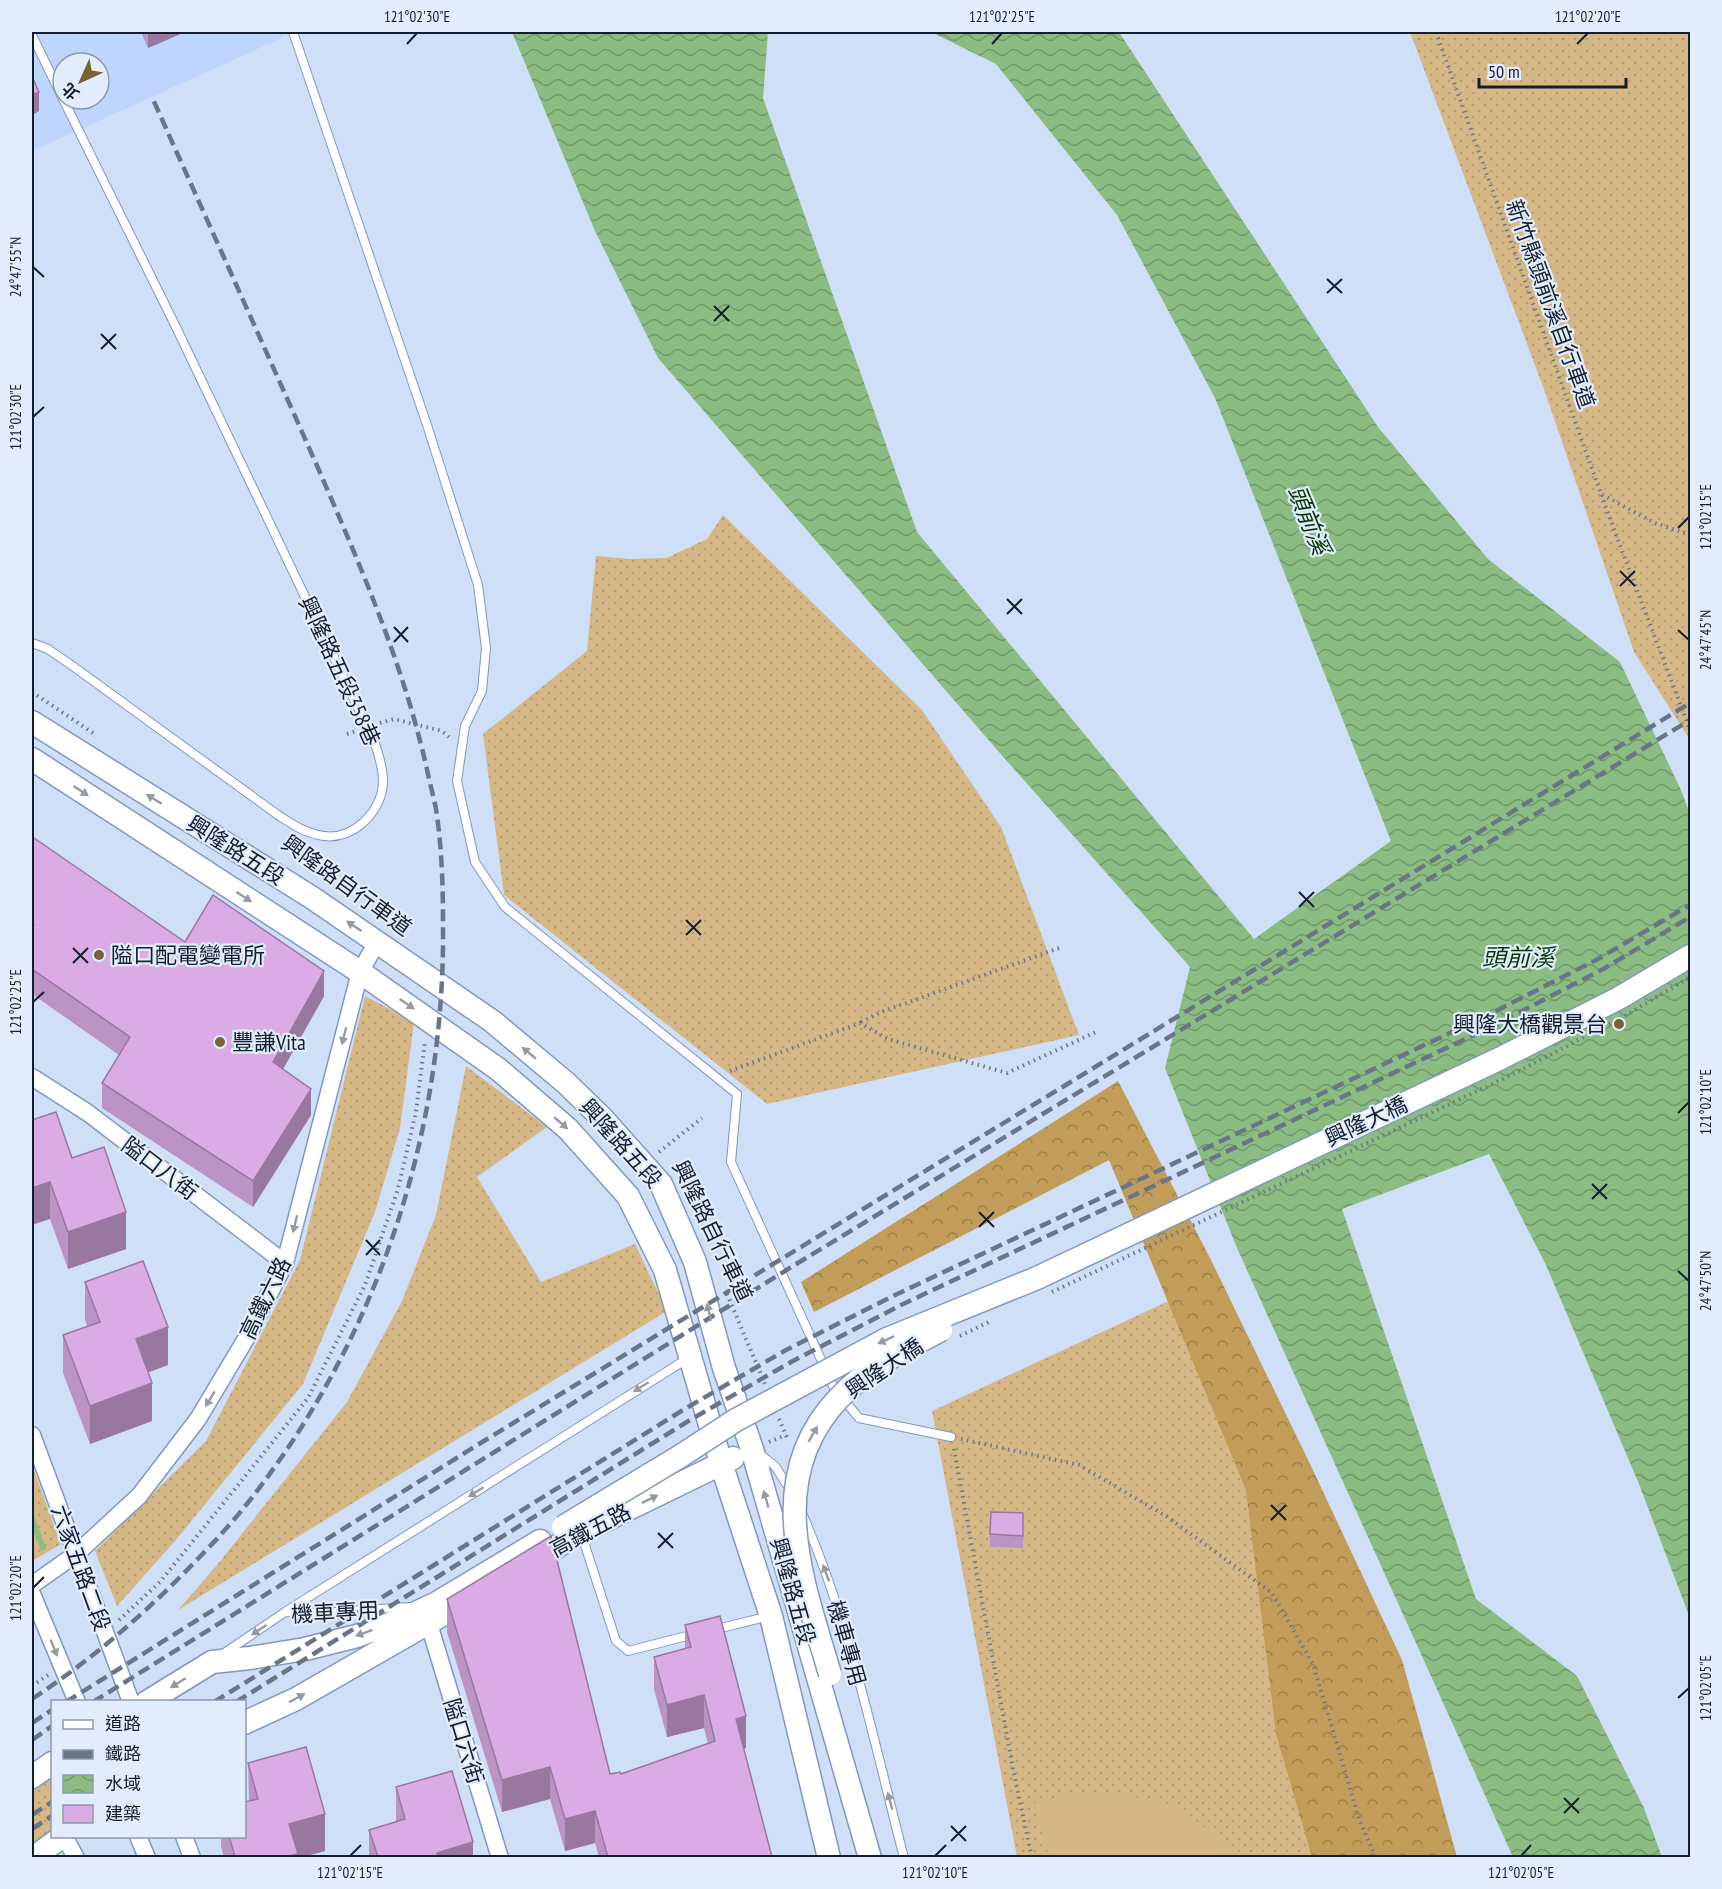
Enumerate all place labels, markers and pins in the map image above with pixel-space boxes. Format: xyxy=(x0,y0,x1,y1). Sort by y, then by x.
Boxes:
place label: 隘口配電變電所 xyxy=(111,941,265,969)
marker: 隘口配電變電所 xyxy=(92,948,106,962)
place label: 興隆大橋觀景台 xyxy=(1453,1010,1607,1038)
marker: 興隆大橋觀景台 xyxy=(1612,1017,1626,1031)
place label: 豐謙Vita xyxy=(232,1028,306,1056)
marker: 豐謙Vita xyxy=(213,1035,227,1049)

